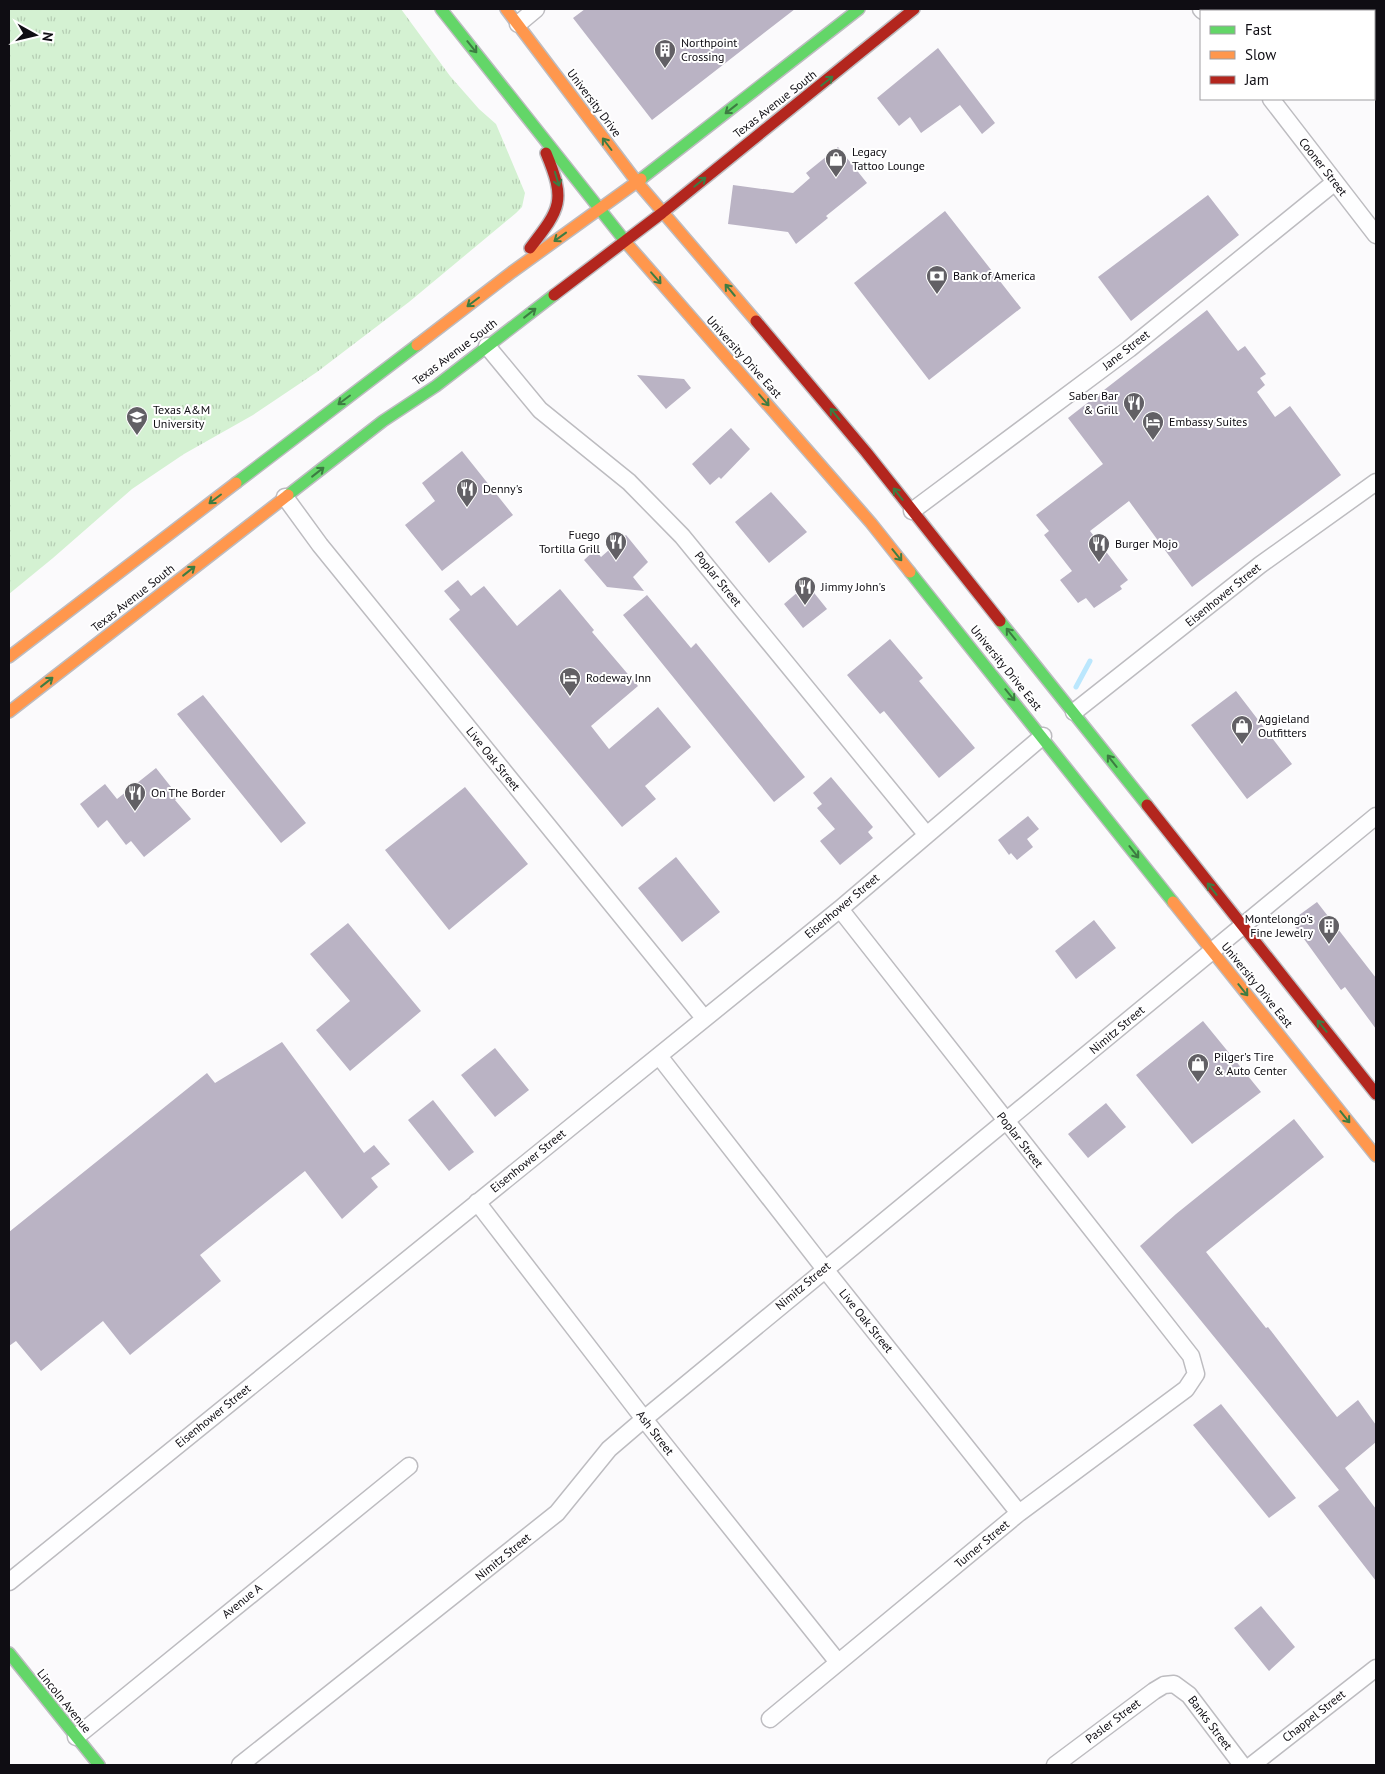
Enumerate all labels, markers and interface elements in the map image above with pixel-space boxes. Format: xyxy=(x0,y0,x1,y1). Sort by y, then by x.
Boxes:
north arrow xyxy=(10,10,60,60)
legend xyxy=(1200,10,1375,100)
text: Fast xyxy=(1245,20,1272,39)
text: N xyxy=(38,31,57,43)
place label: Northpoint Crossing xyxy=(681,35,737,64)
building icon: Northpoint Crossing xyxy=(653,38,677,69)
one-way arrow xyxy=(466,40,477,53)
text: Slow xyxy=(1245,45,1276,64)
street label: University Drive xyxy=(564,66,625,140)
street label: Texas Avenue South xyxy=(730,66,819,141)
text: Jam xyxy=(1244,70,1269,89)
one-way arrow xyxy=(820,75,833,86)
one-way arrow xyxy=(724,104,738,114)
street label: Cooner Street xyxy=(1296,135,1351,199)
one-way arrow xyxy=(602,137,612,151)
place label: Legacy Tattoo Lounge xyxy=(852,144,925,173)
shop icon: Legacy Tattoo Lounge xyxy=(824,147,848,178)
one-way arrow xyxy=(552,171,562,187)
one-way arrow xyxy=(693,177,706,188)
one-way arrow xyxy=(553,232,567,242)
bank icon: Bank of America xyxy=(925,264,949,295)
place label: Bank of America xyxy=(953,268,1036,283)
one-way arrow xyxy=(651,271,662,284)
one-way arrow xyxy=(725,284,736,297)
one-way arrow xyxy=(466,297,480,307)
one-way arrow xyxy=(523,308,537,318)
street label: University Drive East xyxy=(703,312,785,401)
street label: Texas Avenue South xyxy=(410,315,500,388)
street label: Jane Street xyxy=(1098,326,1152,373)
place label: Saber Bar & Grill xyxy=(1069,388,1118,417)
restaurant icon: Saber Bar & Grill xyxy=(1122,391,1146,422)
one-way arrow xyxy=(758,393,770,406)
one-way arrow xyxy=(338,395,351,406)
place label: Texas A&M University xyxy=(153,402,210,431)
school or university icon: Texas A&M University xyxy=(125,405,149,436)
one-way arrow xyxy=(829,408,840,421)
hotel icon: Embassy Suites xyxy=(1141,410,1165,441)
place label: Embassy Suites xyxy=(1169,414,1247,429)
one-way arrow xyxy=(311,466,324,477)
restaurant icon: Denny's xyxy=(455,477,479,508)
place label: Denny's xyxy=(483,481,523,496)
one-way arrow xyxy=(893,487,903,501)
one-way arrow xyxy=(208,494,222,504)
place label: Fuego Tortilla Grill xyxy=(539,527,600,556)
restaurant icon: Fuego Tortilla Grill xyxy=(604,530,628,561)
restaurant icon: Burger Mojo xyxy=(1087,532,1111,563)
place label: Burger Mojo xyxy=(1115,536,1178,551)
street label: Poplar Street xyxy=(692,548,745,609)
one-way arrow xyxy=(891,548,902,561)
street label: Texas Avenue South xyxy=(88,560,177,635)
street label: Eisenhower Street xyxy=(1182,560,1264,630)
one-way arrow xyxy=(183,566,196,577)
restaurant icon: Jimmy John's xyxy=(793,575,817,606)
place label: Jimmy John's xyxy=(820,579,886,594)
street label: University Drive East xyxy=(967,622,1045,713)
one-way arrow xyxy=(1005,628,1016,641)
hotel icon: Rodeway Inn xyxy=(558,666,582,697)
place label: Rodeway Inn xyxy=(586,670,651,685)
one-way arrow xyxy=(40,677,53,688)
one-way arrow xyxy=(1004,688,1015,701)
place label: Aggieland Outfitters xyxy=(1258,711,1310,740)
shop icon: Aggieland Outfitters xyxy=(1230,714,1254,745)
street label: Live Oak Street xyxy=(463,724,524,794)
one-way arrow xyxy=(1107,755,1118,768)
restaurant icon: On The Border xyxy=(123,781,147,812)
place label: On The Border xyxy=(151,785,225,800)
one-way arrow xyxy=(1129,845,1140,858)
street label: Eisenhower Street xyxy=(801,870,882,941)
one-way arrow xyxy=(1207,883,1218,896)
place label: Montelongo's Fine Jewelry xyxy=(1245,911,1313,940)
building icon: Montelongo's Fine Jewelry xyxy=(1317,914,1341,945)
street label: University Drive East xyxy=(1218,939,1296,1030)
one-way arrow xyxy=(1238,983,1249,996)
street label: Nimitz Street xyxy=(1086,1002,1147,1057)
one-way arrow xyxy=(1317,1020,1328,1033)
place label: Pilger's Tire & Auto Center xyxy=(1214,1049,1287,1078)
shop icon: Pilger's Tire & Auto Center xyxy=(1186,1052,1210,1083)
street label: Poplar Street xyxy=(994,1109,1047,1171)
one-way arrow xyxy=(1339,1110,1350,1123)
street label: Eisenhower Street xyxy=(487,1126,569,1196)
street label: Nimitz Street xyxy=(772,1258,833,1313)
street label: Live Oak Street xyxy=(836,1286,897,1356)
street label: Eisenhower Street xyxy=(172,1381,254,1451)
street label: Ash Street xyxy=(633,1407,677,1458)
street label: Turner Street xyxy=(951,1516,1012,1571)
street label: Nimitz Street xyxy=(472,1530,534,1584)
street label: Avenue A xyxy=(219,1580,265,1621)
street label: Lincoln Avenue xyxy=(34,1666,95,1736)
street label: Chappel Street xyxy=(1279,1686,1348,1745)
street label: Banks Street xyxy=(1185,1693,1236,1753)
street label: Pasler Street xyxy=(1082,1695,1143,1746)

